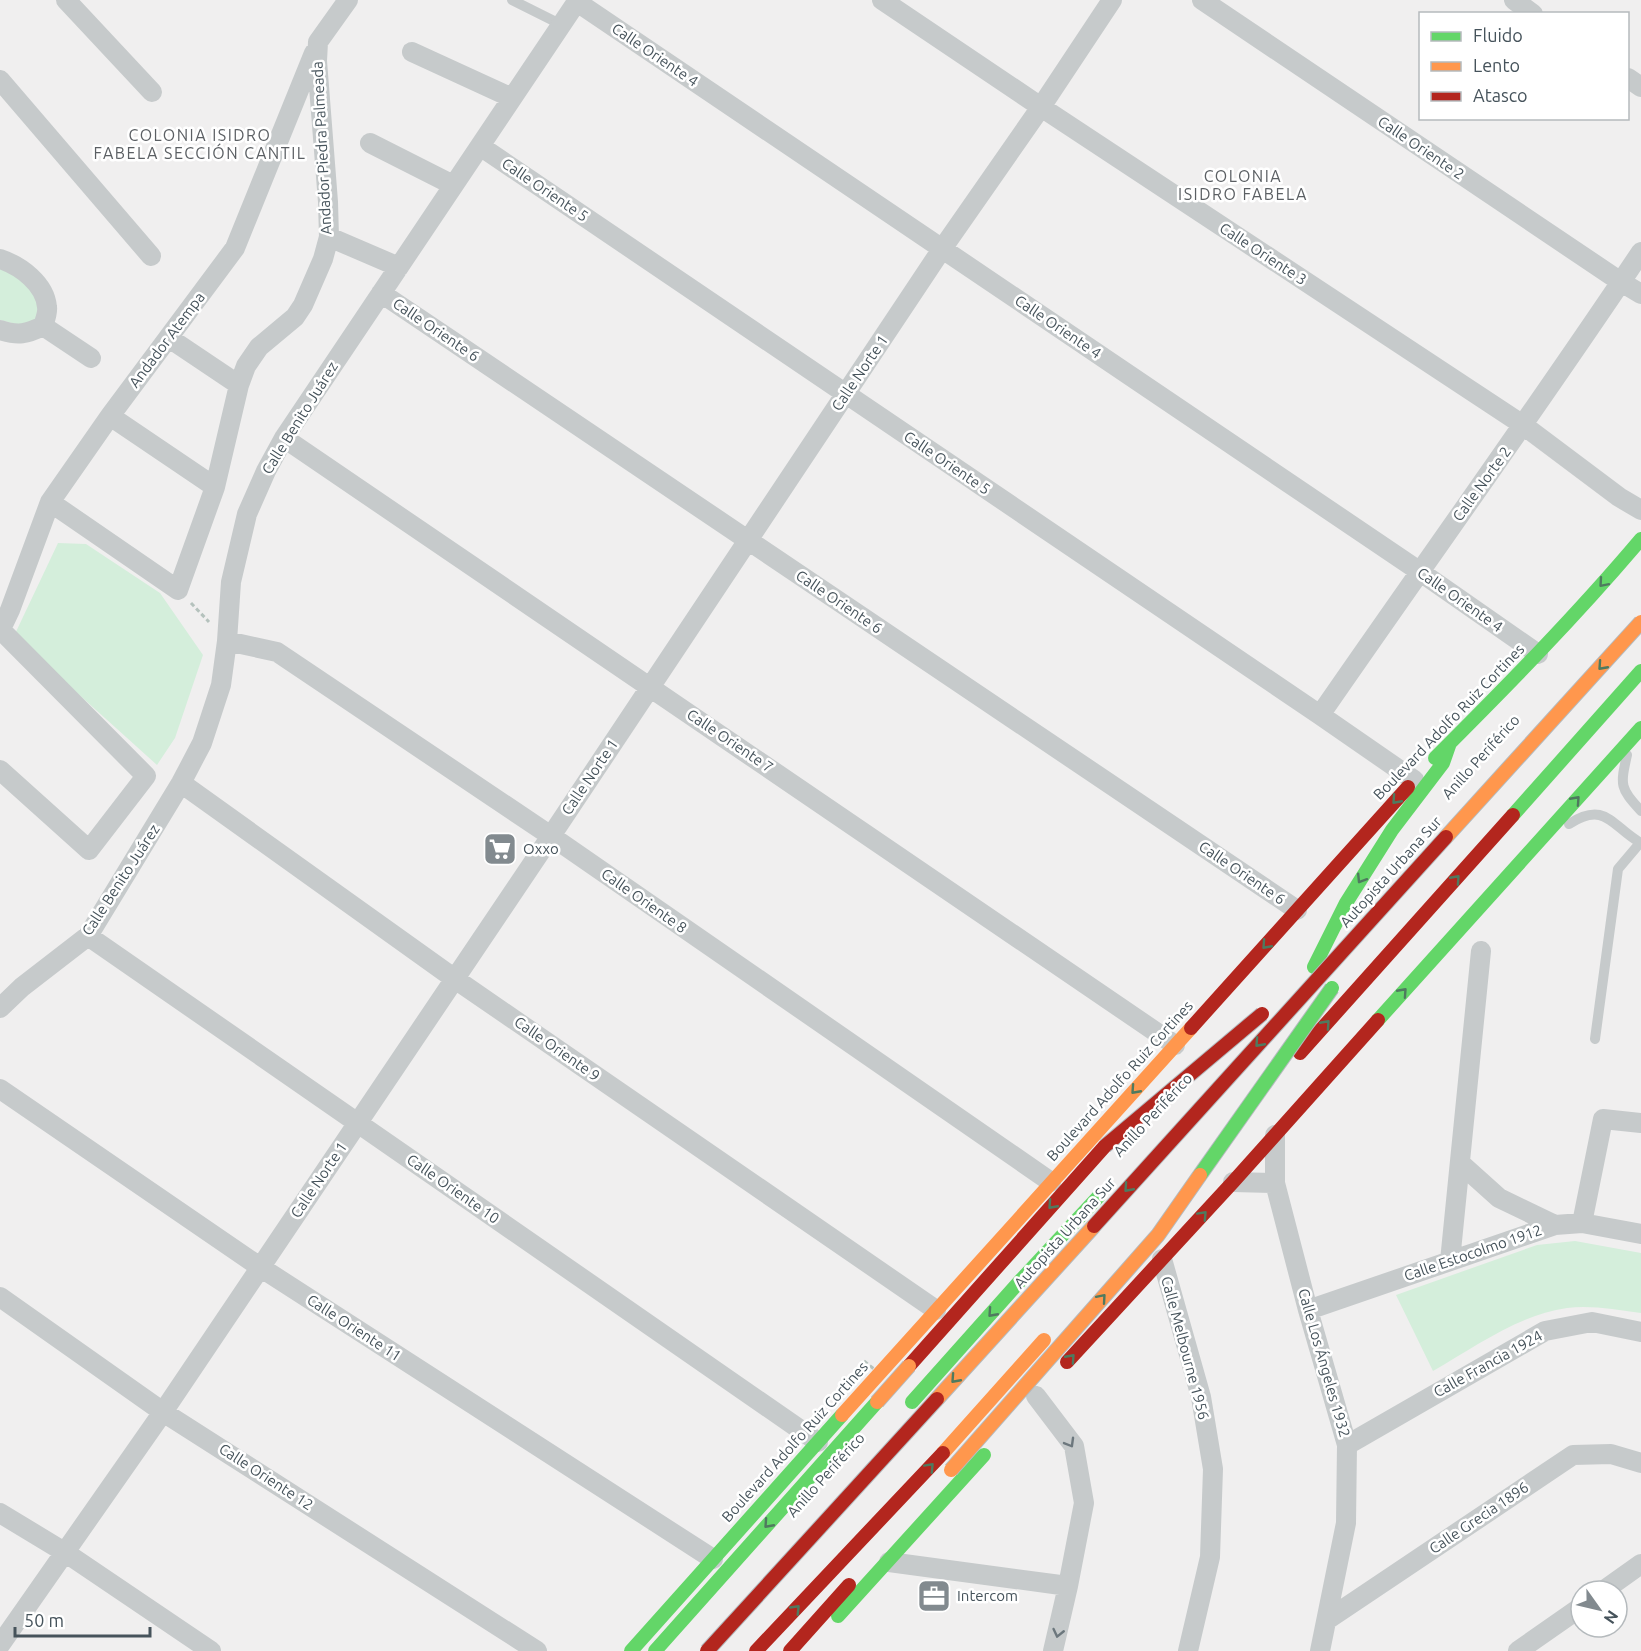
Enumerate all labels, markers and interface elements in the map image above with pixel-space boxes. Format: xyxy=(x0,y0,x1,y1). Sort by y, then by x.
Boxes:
legend xyxy=(1419,12,1629,120)
street label: Calle Oriente 4 xyxy=(609,19,702,90)
text: Fluido xyxy=(1473,25,1523,45)
text: Lento xyxy=(1473,55,1520,75)
street label: Andador Piedra Palmeada xyxy=(308,61,335,235)
text: Atasco xyxy=(1473,85,1528,105)
street label: Calle Oriente 2 xyxy=(1375,112,1468,183)
district label: COLONIA ISIDRO FABELA SECCIÓN CANTIL xyxy=(94,126,306,162)
street label: Calle Oriente 5 xyxy=(499,154,592,225)
district label: COLONIA ISIDRO FABELA xyxy=(1178,167,1308,203)
street label: Calle Oriente 3 xyxy=(1217,219,1310,288)
street label: Andador Atempa xyxy=(125,289,208,391)
street label: Calle Oriente 4 xyxy=(1012,291,1105,362)
street label: Calle Oriente 6 xyxy=(390,294,483,365)
street label: Calle Norte 1 xyxy=(828,332,891,414)
street label: Calle Benito Juárez xyxy=(258,358,341,477)
street label: Calle Oriente 5 xyxy=(901,427,994,498)
street label: Calle Norte 2 xyxy=(1449,443,1514,524)
street label: Calle Oriente 4 xyxy=(1414,564,1506,635)
street label: Calle Oriente 6 xyxy=(793,566,886,637)
one-way arrow xyxy=(1599,576,1610,587)
street label: Boulevard Adolfo Ruiz Cortines xyxy=(1370,640,1528,803)
one-way arrow xyxy=(1598,659,1609,669)
street label: Calle Oriente 7 xyxy=(684,705,777,776)
street label: Anillo Periférico xyxy=(1438,711,1523,802)
street label: Calle Norte 1 xyxy=(558,736,621,818)
one-way arrow xyxy=(1392,793,1403,804)
one-way arrow xyxy=(1569,796,1580,807)
street label: Autopista Urbana Sur xyxy=(1336,813,1445,931)
street label: Calle Benito Juárez xyxy=(78,821,163,938)
supermarket icon: Oxxo xyxy=(482,831,518,867)
street label: Calle Oriente 6 xyxy=(1196,837,1289,908)
place label: Oxxo xyxy=(523,840,559,857)
street label: Calle Oriente 8 xyxy=(598,865,690,936)
one-way arrow xyxy=(1357,873,1369,883)
one-way arrow xyxy=(1449,875,1460,886)
one-way arrow xyxy=(1262,938,1273,949)
one-way arrow xyxy=(1396,988,1407,999)
street label: Boulevard Adolfo Ruiz Cortines xyxy=(1043,997,1196,1164)
street label: Calle Oriente 9 xyxy=(511,1013,603,1084)
one-way arrow xyxy=(1319,1020,1330,1031)
one-way arrow xyxy=(1255,1036,1266,1047)
street label: Anillo Periférico xyxy=(1110,1070,1195,1160)
one-way arrow xyxy=(1131,1083,1142,1093)
street label: Calle Norte 1 xyxy=(287,1139,350,1221)
street label: Calle Oriente 10 xyxy=(404,1150,503,1227)
street label: Autopista Urbana Sur xyxy=(1010,1174,1119,1292)
one-way arrow xyxy=(1124,1181,1135,1192)
one-way arrow xyxy=(1048,1198,1059,1209)
one-way arrow xyxy=(1195,1211,1206,1222)
street label: Calle Estocolmo 1912 xyxy=(1402,1221,1544,1284)
street label: Calle Melbourne 1956 xyxy=(1158,1274,1213,1421)
street label: Calle Los Ángeles 1932 xyxy=(1295,1286,1354,1439)
street label: Calle Oriente 11 xyxy=(304,1291,405,1364)
one-way arrow xyxy=(1095,1294,1106,1305)
one-way arrow xyxy=(988,1306,999,1317)
street label: Calle Francia 1924 xyxy=(1430,1327,1545,1400)
one-way arrow xyxy=(1064,1354,1075,1365)
street label: Boulevard Adolfo Ruiz Cortines xyxy=(718,1358,871,1525)
one-way arrow xyxy=(951,1372,962,1383)
street label: Anillo Periférico xyxy=(783,1429,868,1520)
one-way arrow xyxy=(1063,1437,1074,1447)
street label: Calle Oriente 12 xyxy=(216,1440,317,1513)
one-way arrow xyxy=(923,1463,934,1473)
street label: Calle Grecia 1896 xyxy=(1426,1478,1532,1557)
one-way arrow xyxy=(764,1518,775,1528)
office icon: Intercom xyxy=(916,1578,952,1614)
north arrow xyxy=(1569,1579,1629,1639)
place label: Intercom xyxy=(957,1587,1018,1604)
scale bar xyxy=(15,1600,150,1638)
one-way arrow xyxy=(789,1605,800,1616)
text: N xyxy=(1601,1607,1622,1627)
text: 50 m xyxy=(24,1610,64,1630)
one-way arrow xyxy=(1052,1628,1065,1638)

